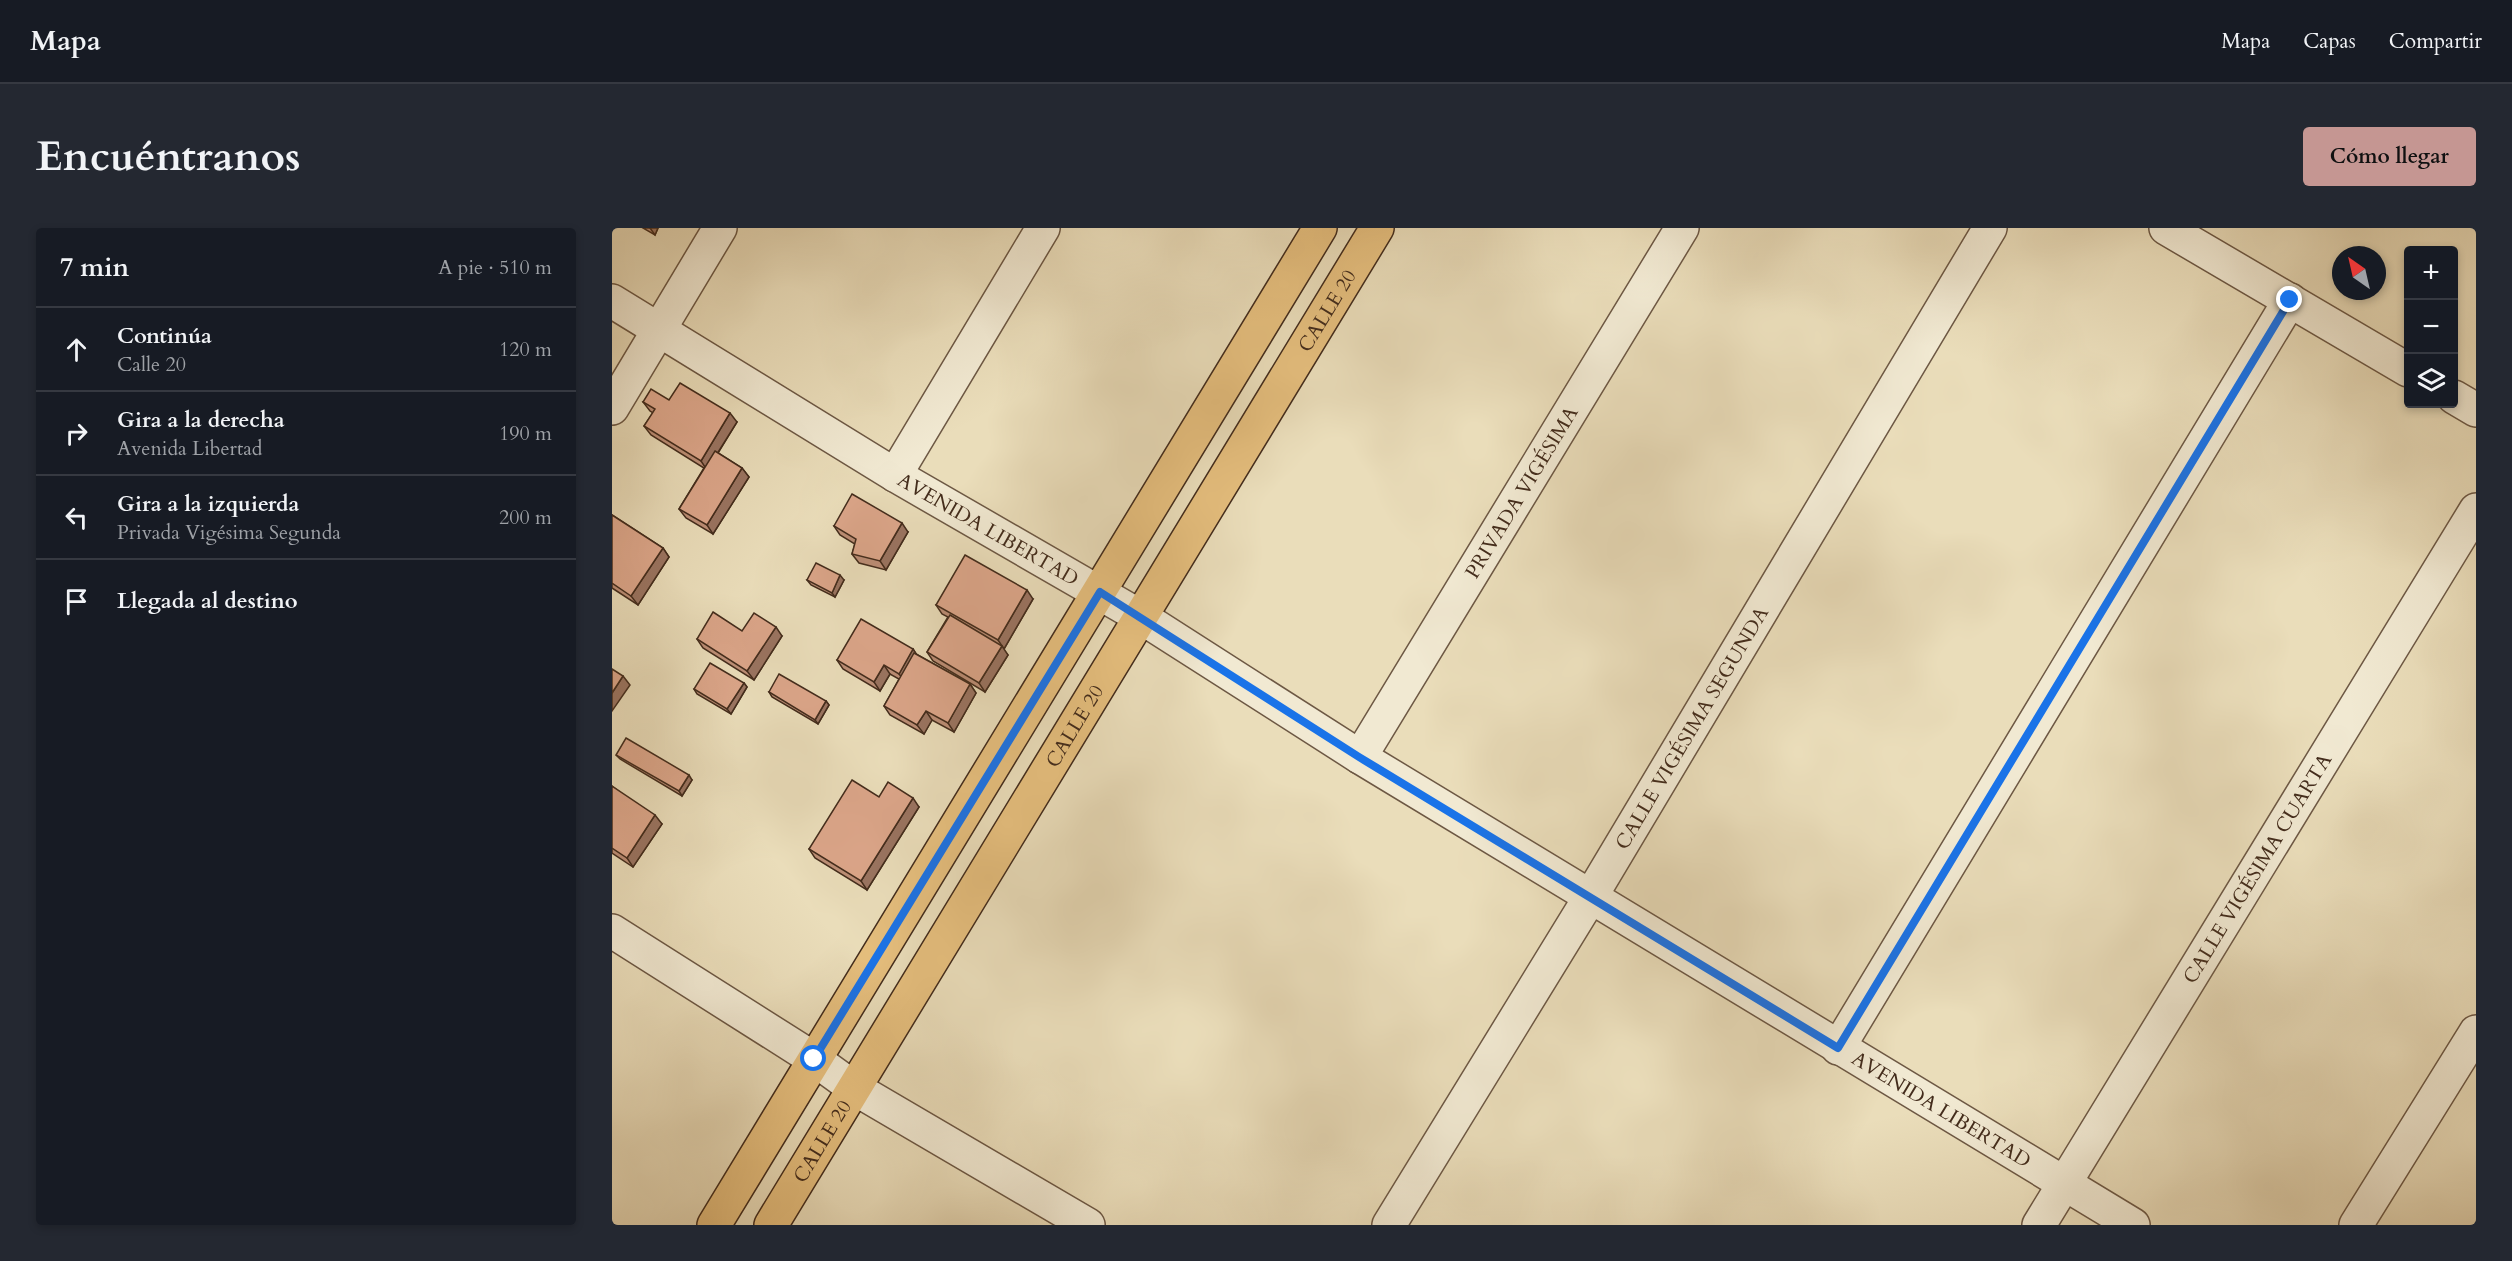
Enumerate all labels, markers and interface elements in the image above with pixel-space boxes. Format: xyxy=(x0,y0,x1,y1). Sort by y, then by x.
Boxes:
text: Mapa xyxy=(30,22,101,60)
text: Mapa xyxy=(2221,27,2270,56)
text: Capas xyxy=(2303,27,2356,56)
text: Compartir xyxy=(2389,27,2482,56)
button: Cómo llegar xyxy=(2303,127,2476,186)
text: Encuéntranos xyxy=(36,128,301,185)
north arrow xyxy=(2332,246,2386,300)
map controls xyxy=(2404,246,2458,408)
button: + xyxy=(2404,246,2458,300)
text: 7 min xyxy=(60,250,129,285)
text: A pie · 510 m xyxy=(438,254,552,281)
street label: CALLE 20 xyxy=(1292,265,1363,357)
route end xyxy=(2276,286,2302,312)
button: − xyxy=(2404,300,2458,354)
text: Continúa xyxy=(117,321,212,351)
icon: ahead xyxy=(60,333,93,366)
text: 120 m xyxy=(499,336,552,363)
text: Calle 20 xyxy=(117,351,186,378)
button: layers xyxy=(2404,354,2458,408)
street label: PRIVADA VIGÉSIMA xyxy=(1459,401,1585,584)
text: Gira a la derecha xyxy=(117,405,285,435)
icon: right xyxy=(60,417,93,450)
text: 190 m xyxy=(499,420,552,447)
text: Avenida Libertad xyxy=(117,435,263,462)
street label: AVENIDA LIBERTAD xyxy=(893,466,1084,592)
text: Gira a la izquierda xyxy=(117,489,300,519)
icon: left xyxy=(60,501,93,534)
text: 200 m xyxy=(499,504,552,531)
text: Privada Vigésima Segunda xyxy=(117,519,341,546)
icon: arrive xyxy=(60,585,93,618)
text: Llegada al destino xyxy=(117,586,298,616)
street label: CALLE VIGÉSIMA SEGUNDA xyxy=(1609,601,1775,855)
street label: CALLE 20 xyxy=(1039,680,1110,773)
street label: CALLE VIGÉSIMA CUARTA xyxy=(2177,748,2338,989)
route start xyxy=(800,1045,826,1071)
street label: AVENIDA LIBERTAD xyxy=(1847,1045,2036,1174)
street label: CALLE 20 xyxy=(787,1095,858,1188)

